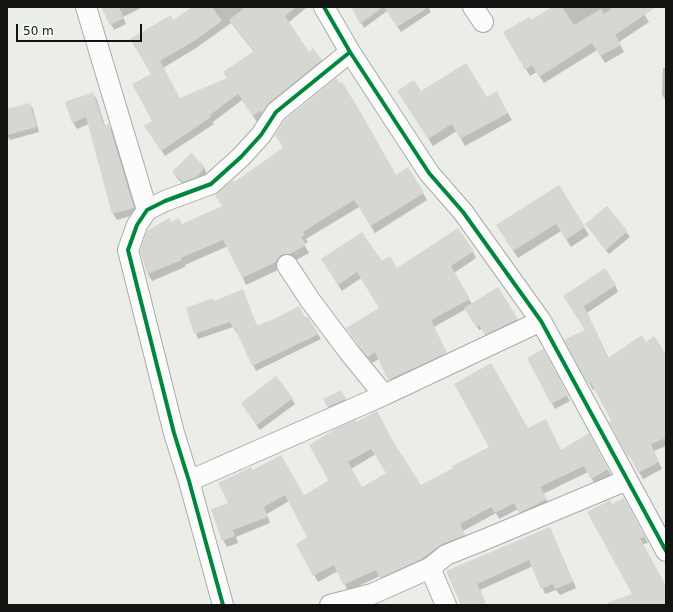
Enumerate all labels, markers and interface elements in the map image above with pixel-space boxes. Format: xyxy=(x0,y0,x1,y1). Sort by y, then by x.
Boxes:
scale bar xyxy=(18,16,144,42)
text: 50 m xyxy=(23,24,54,38)

